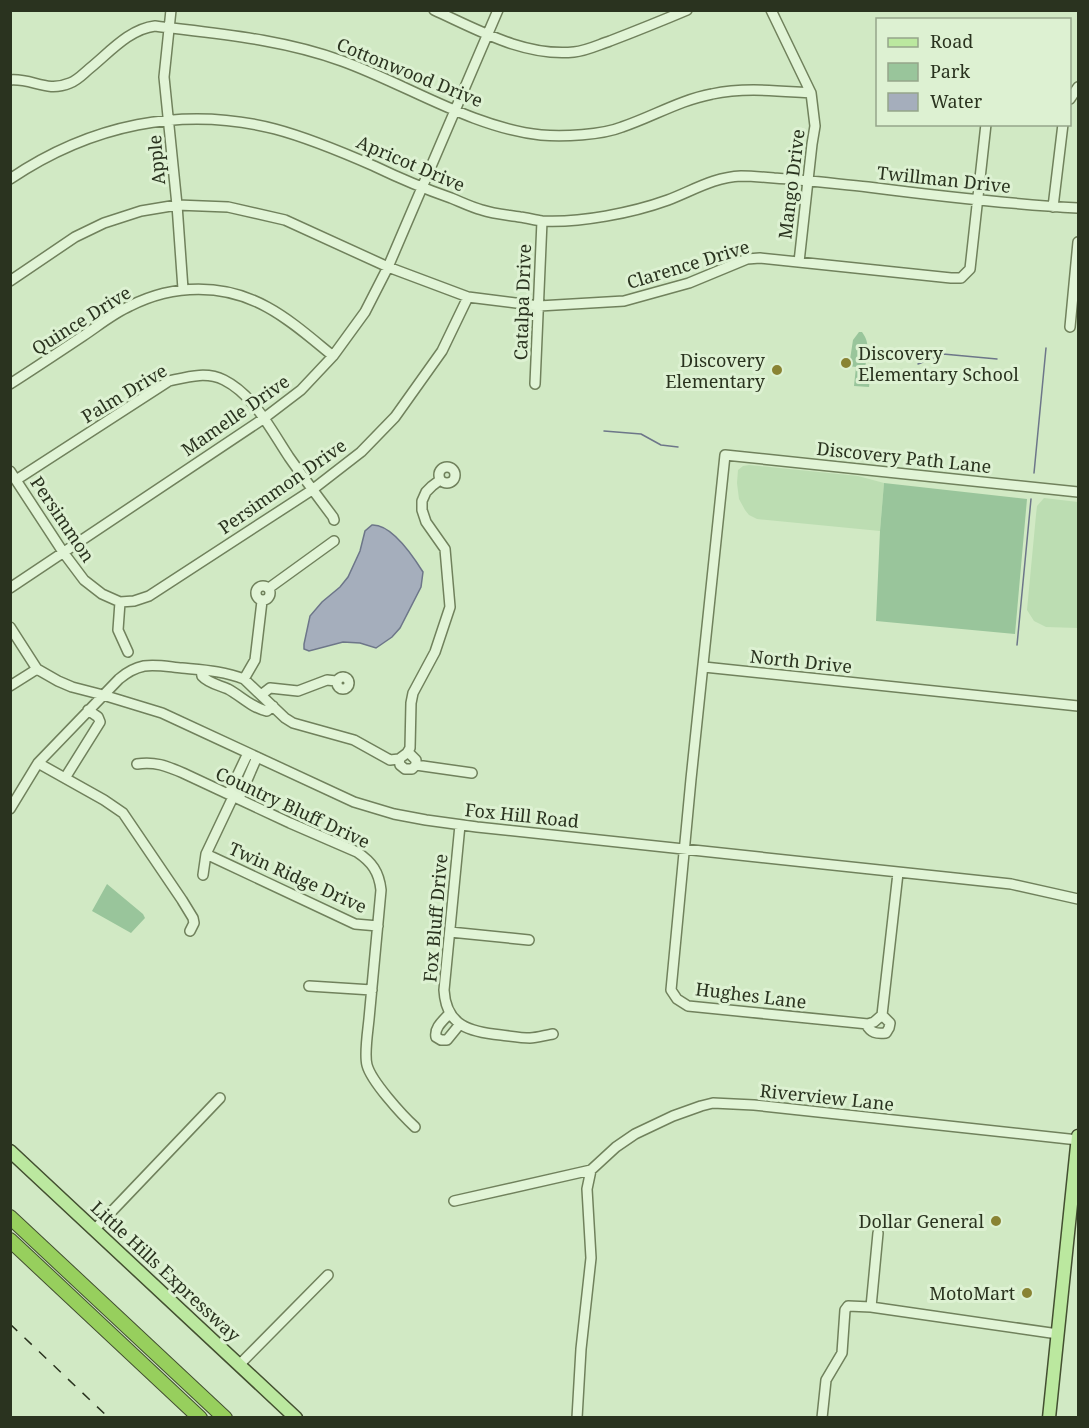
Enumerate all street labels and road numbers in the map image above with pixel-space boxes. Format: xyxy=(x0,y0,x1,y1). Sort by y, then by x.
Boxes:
street label: Cottonwood Drive xyxy=(333,32,487,112)
street label: Mango Drive xyxy=(772,128,810,240)
street label: Apricot Drive xyxy=(353,129,469,197)
street label: Apple xyxy=(142,134,170,186)
street label: Twillman Drive xyxy=(876,160,1012,198)
street label: Clarence Drive xyxy=(624,234,752,294)
street label: Catalpa Drive xyxy=(508,243,536,361)
street label: Quince Drive xyxy=(27,280,135,360)
street label: Palm Drive xyxy=(77,358,171,428)
street label: Mamelle Drive xyxy=(176,369,294,461)
street label: Persimmon Drive xyxy=(213,433,351,539)
street label: Discovery Path Lane xyxy=(815,436,993,478)
street label: Persimmon xyxy=(25,471,101,567)
street label: North Drive xyxy=(749,644,853,678)
street label: Country Bluff Drive xyxy=(212,761,374,853)
street label: Fox Hill Road xyxy=(464,797,580,833)
street label: Twin Ridge Drive xyxy=(225,836,371,918)
street label: Fox Bluff Drive xyxy=(417,853,453,983)
street label: Hughes Lane xyxy=(694,976,808,1014)
street label: Riverview Lane xyxy=(759,1078,895,1116)
street label: Little Hills Expressway xyxy=(86,1195,246,1347)

